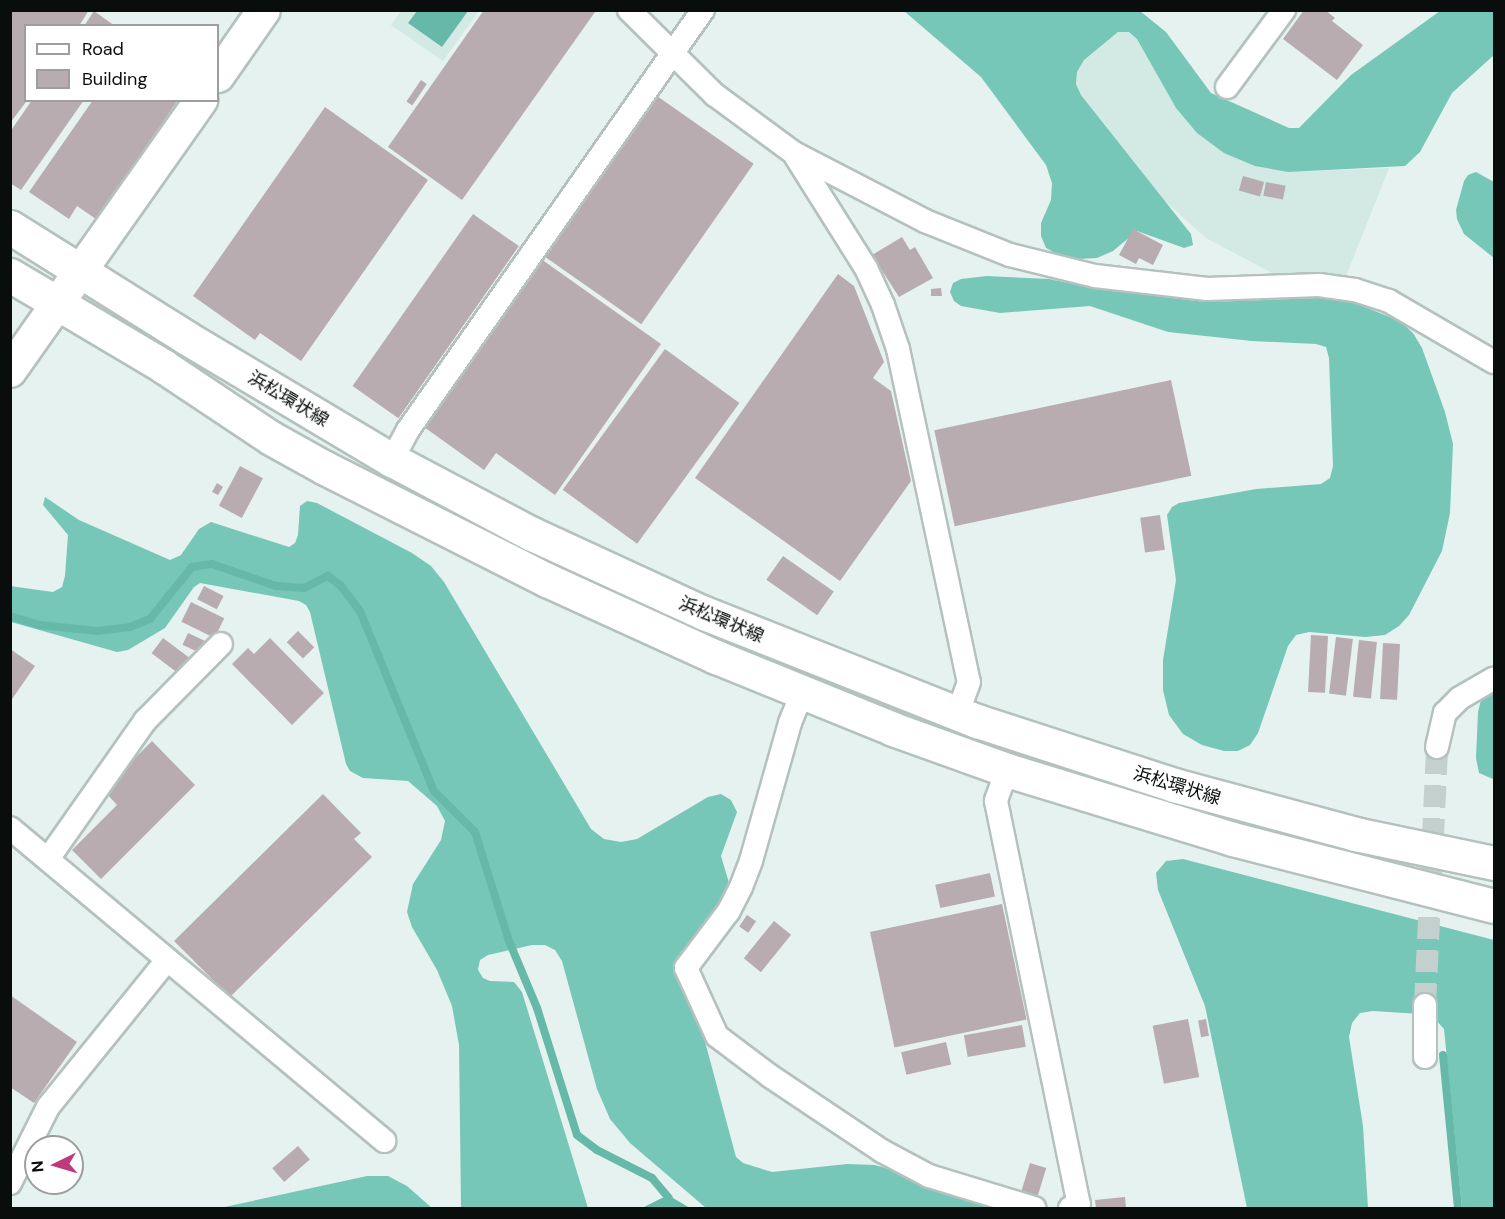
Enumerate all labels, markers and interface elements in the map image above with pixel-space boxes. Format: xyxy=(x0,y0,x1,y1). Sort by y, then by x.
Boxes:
legend xyxy=(24,24,219,102)
text: Road xyxy=(82,37,124,61)
text: Building xyxy=(82,67,147,91)
street label: 浜松環状線 xyxy=(244,367,332,431)
street label: 浜松環状線 xyxy=(675,592,767,648)
street label: 浜松環状線 xyxy=(1131,763,1223,809)
north arrow xyxy=(24,1135,84,1195)
text: N xyxy=(27,1160,49,1173)

